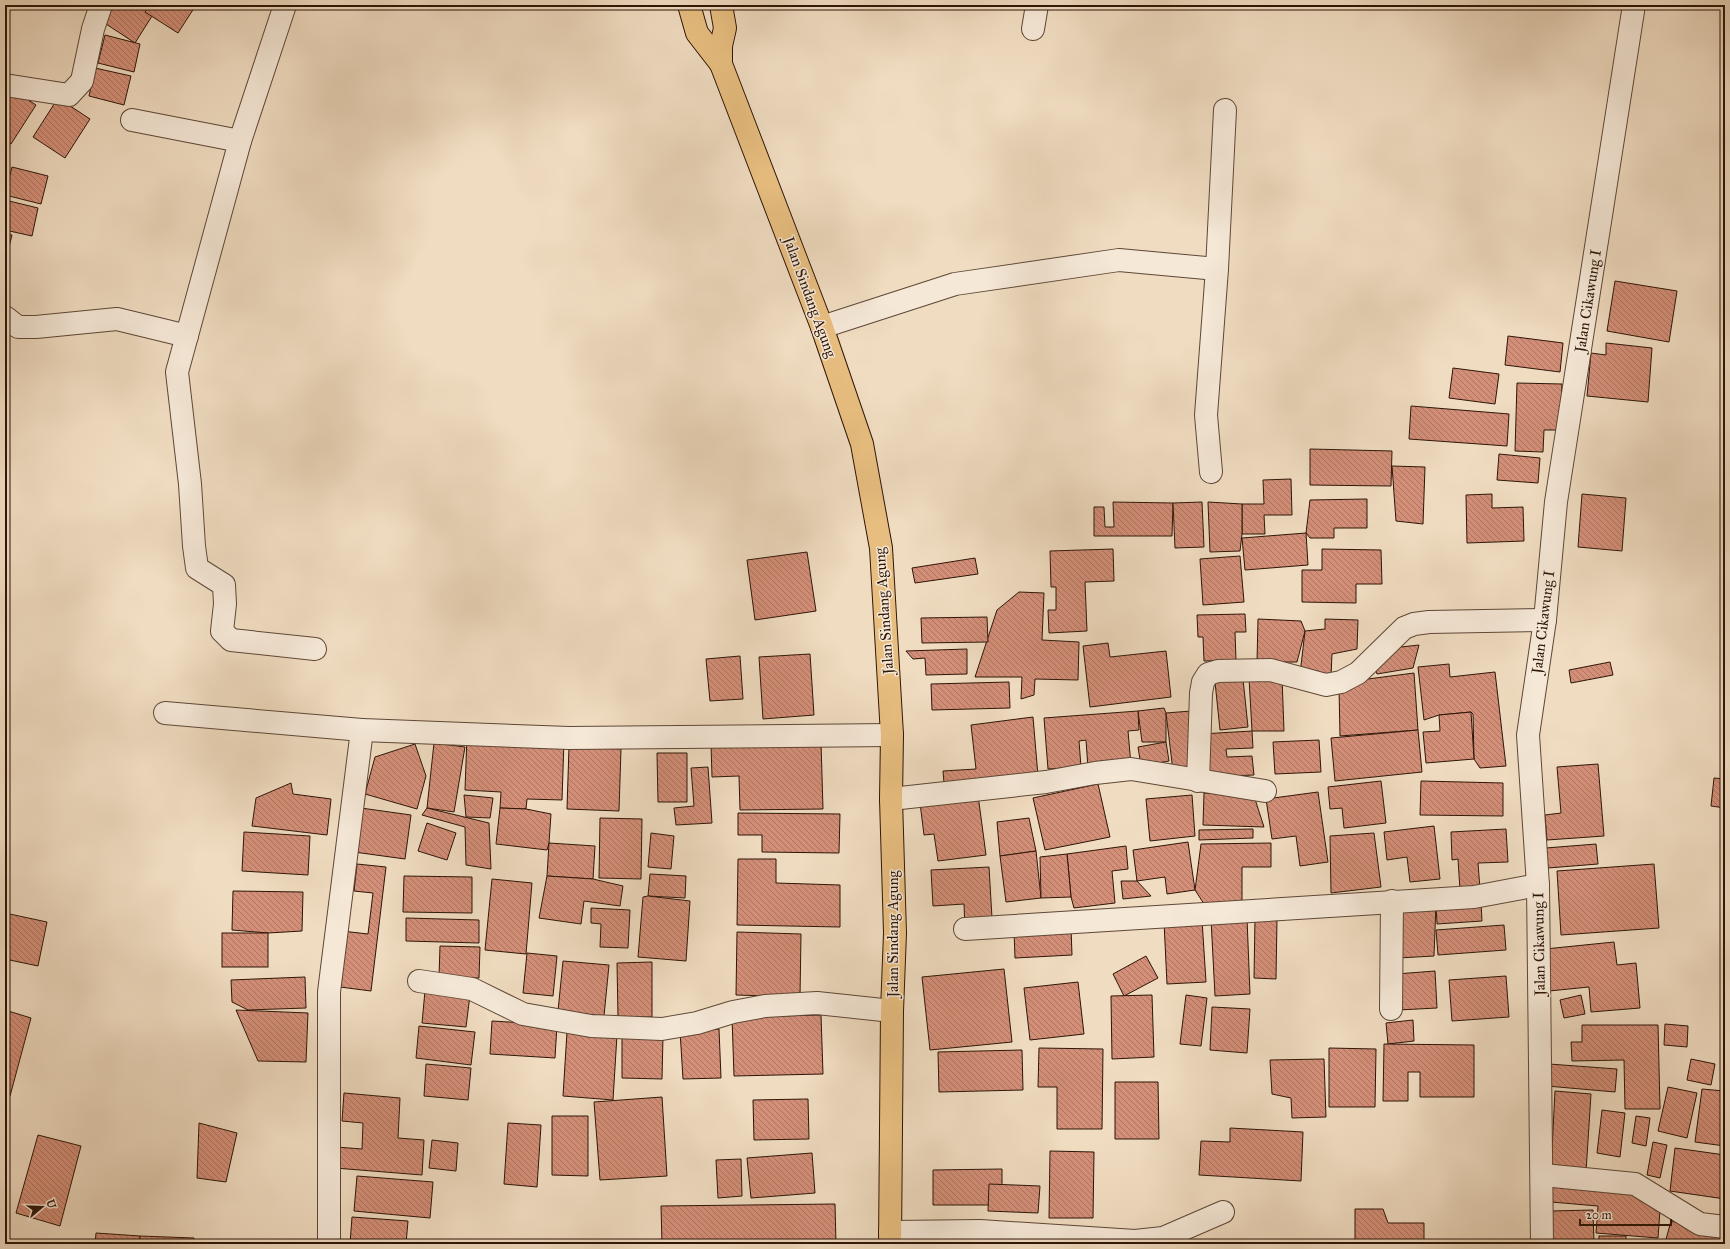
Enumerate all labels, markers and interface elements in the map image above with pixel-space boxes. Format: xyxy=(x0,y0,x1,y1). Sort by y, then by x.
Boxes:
street label: Jalan Sindang Agung xyxy=(778,232,841,361)
street label: Jalan Cikawung I xyxy=(1571,248,1606,356)
street label: Jalan Sindang Agung xyxy=(871,546,899,677)
street label: Jalan Cikawung I xyxy=(1527,569,1559,677)
street label: Jalan Sindang Agung xyxy=(884,869,903,1000)
street label: Jalan Cikawung I xyxy=(1529,892,1550,998)
north arrow xyxy=(22,1187,62,1227)
text: U xyxy=(43,1198,59,1210)
scale bar xyxy=(1580,1201,1671,1227)
text: 20 m xyxy=(1586,1208,1612,1222)

